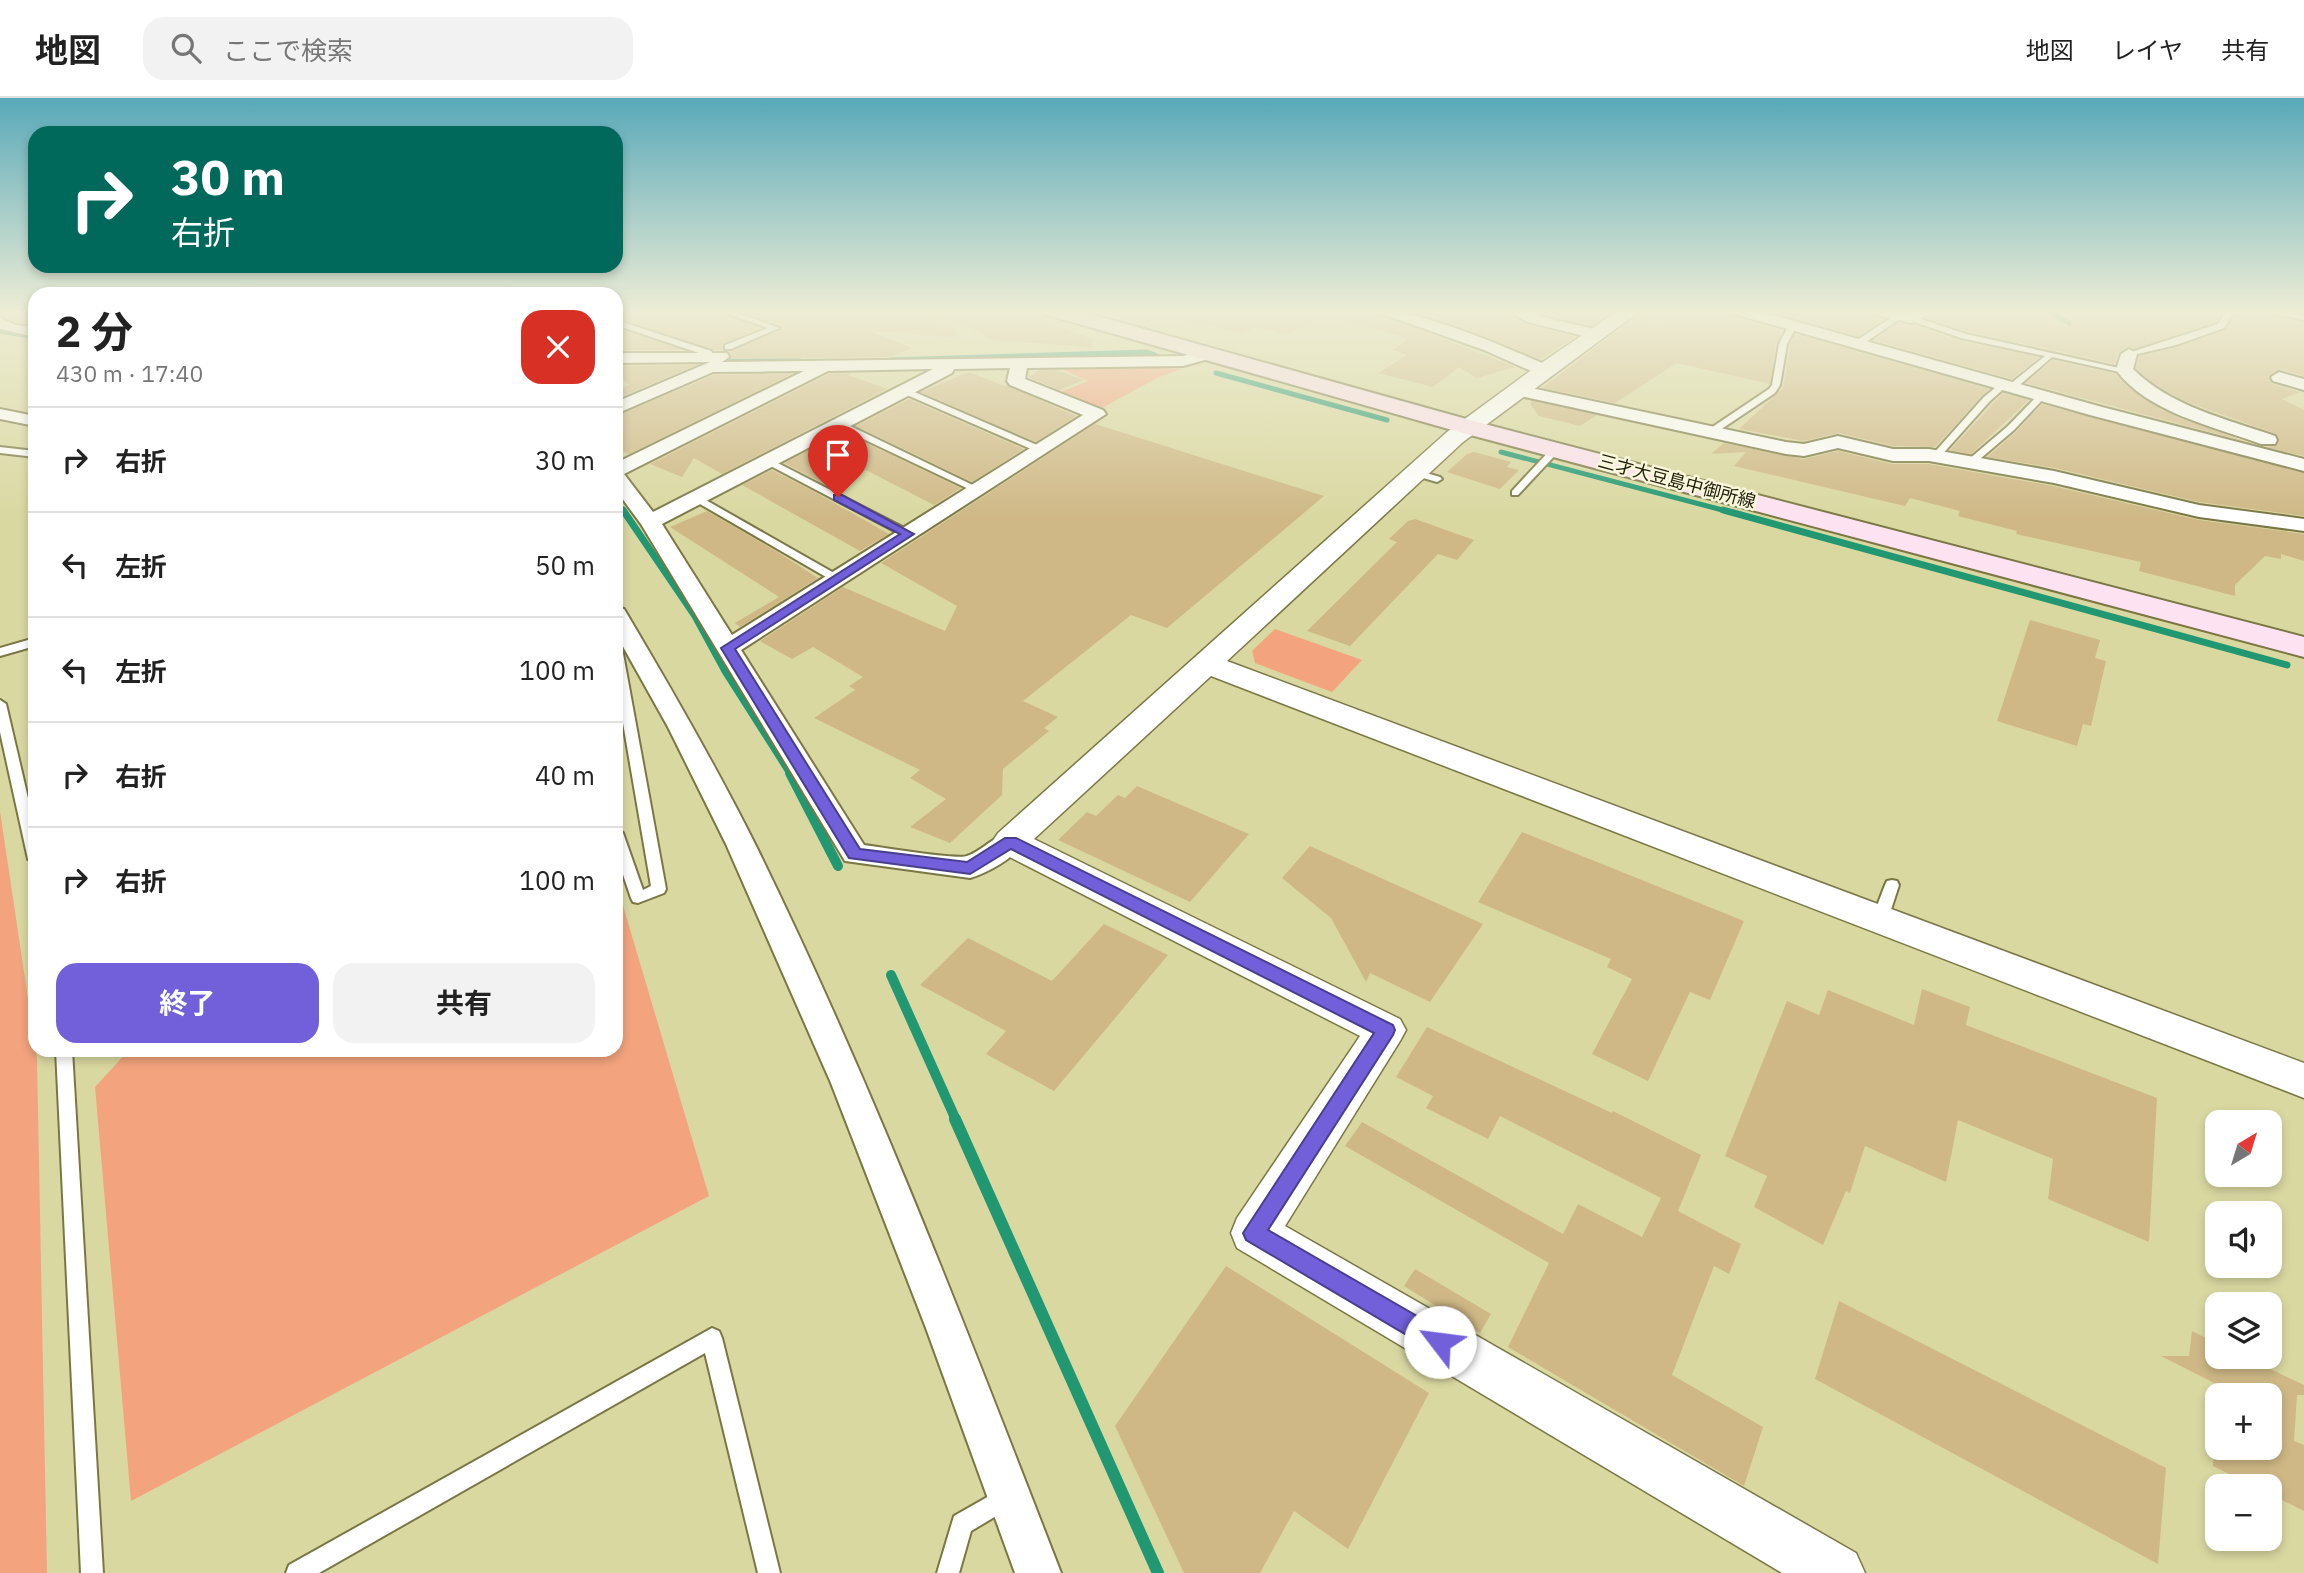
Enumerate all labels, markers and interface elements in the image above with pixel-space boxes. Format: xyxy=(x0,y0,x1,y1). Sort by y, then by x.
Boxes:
search box xyxy=(143,17,633,80)
text: 地図 xyxy=(35,28,101,71)
icon: search xyxy=(167,29,205,67)
text: ここで検索 xyxy=(223,33,353,67)
text: 地図 xyxy=(2026,34,2074,66)
text: レイヤ xyxy=(2112,34,2183,66)
text: 共有 xyxy=(2221,34,2269,66)
text: 30 m xyxy=(171,145,285,208)
icon: right xyxy=(56,154,147,245)
text: 右折 xyxy=(171,211,235,253)
text: 2 分 xyxy=(56,304,133,359)
button: close xyxy=(521,310,595,384)
text: 430 m · 17:40 xyxy=(56,358,203,388)
pin xyxy=(808,425,868,497)
icon: arrive xyxy=(819,436,857,474)
icon: right xyxy=(56,441,94,479)
text: 30 m xyxy=(535,443,595,477)
text: 右折 xyxy=(115,444,167,478)
street label: 三才大豆島中御所線 xyxy=(1596,449,1758,513)
icon: left xyxy=(56,546,94,584)
text: 50 m xyxy=(535,548,595,582)
text: 左折 xyxy=(115,549,167,583)
icon: left xyxy=(56,651,94,689)
text: 100 m xyxy=(519,653,595,687)
text: 左折 xyxy=(115,654,167,688)
icon: right xyxy=(56,756,94,794)
text: 40 m xyxy=(535,758,595,792)
text: 右折 xyxy=(115,759,167,793)
icon: right xyxy=(56,861,94,899)
text: 100 m xyxy=(519,863,595,897)
text: 右折 xyxy=(115,864,167,898)
button: 終了 xyxy=(56,963,319,1043)
button: 共有 xyxy=(333,963,595,1043)
north arrow xyxy=(2205,1110,2282,1186)
map controls xyxy=(2205,1110,2282,1551)
button: sound xyxy=(2205,1201,2282,1278)
button: layers xyxy=(2205,1292,2282,1369)
position arrow xyxy=(1403,1305,1477,1379)
button: + xyxy=(2205,1383,2282,1460)
button: − xyxy=(2205,1474,2282,1551)

